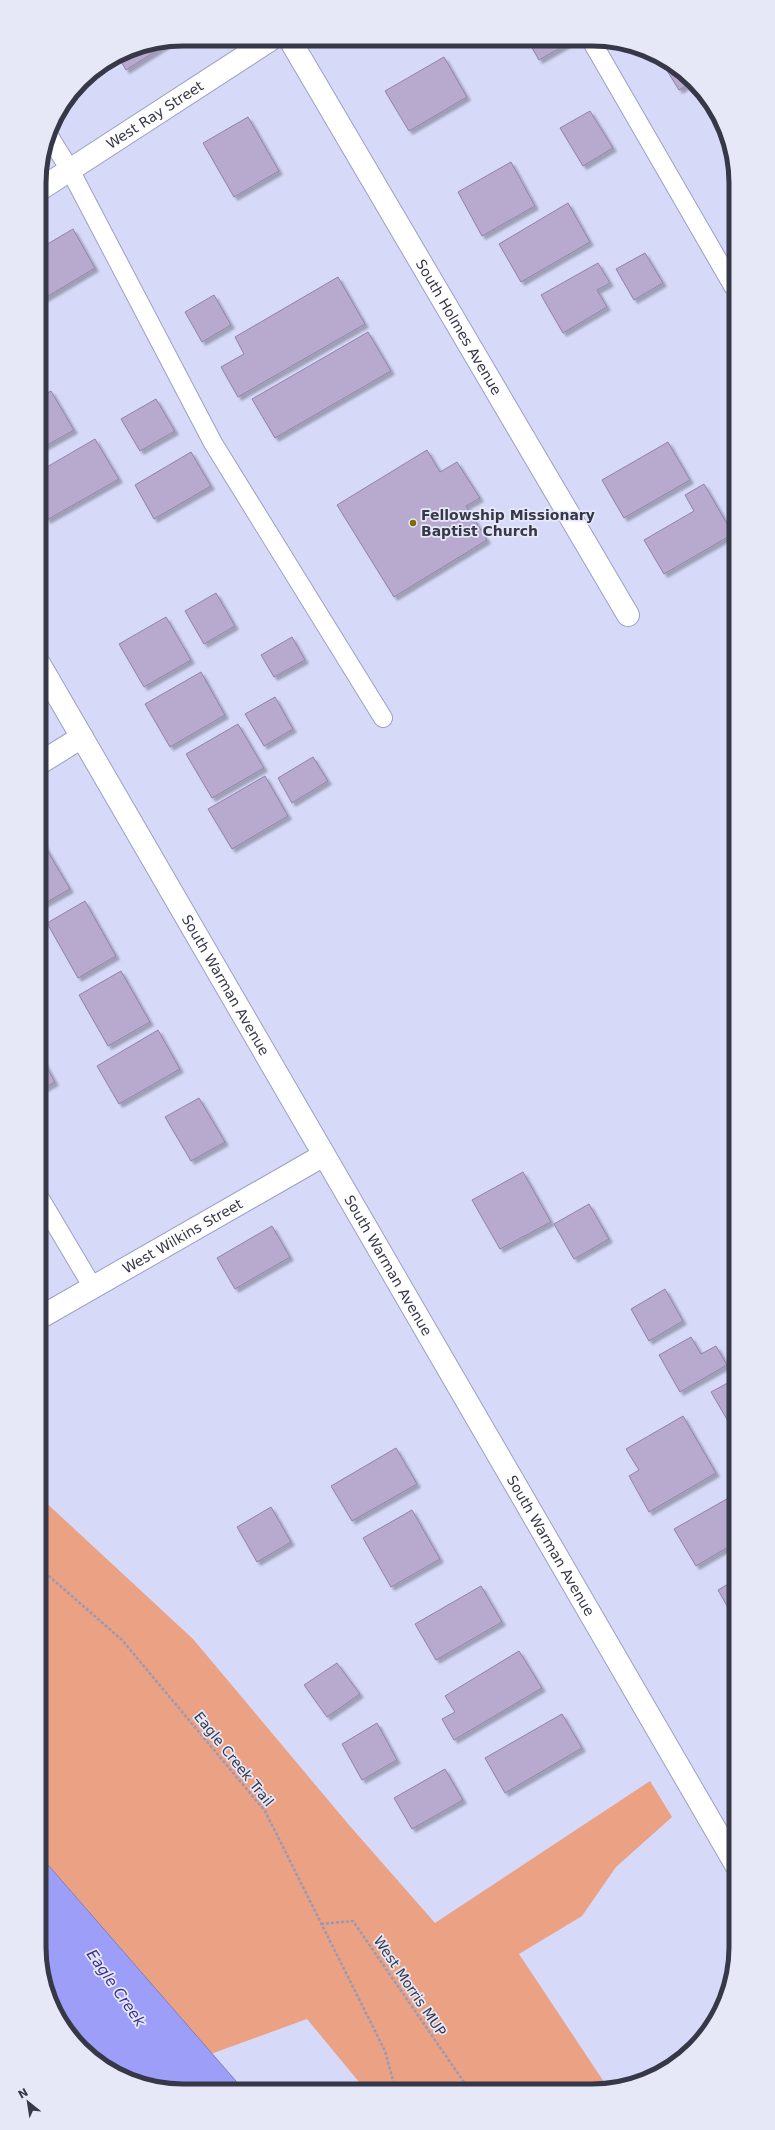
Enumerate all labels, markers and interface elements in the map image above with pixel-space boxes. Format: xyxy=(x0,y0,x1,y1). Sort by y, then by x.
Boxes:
street label: West Ray Street xyxy=(103,77,207,152)
street label: South Holmes Avenue xyxy=(413,257,505,398)
place label: Fellowship Missionary Baptist Church xyxy=(421,507,595,539)
marker: Fellowship Missionary Baptist Church xyxy=(408,518,418,528)
street label: South Warman Avenue xyxy=(179,912,273,1058)
street label: South Warman Avenue xyxy=(341,1192,435,1338)
street label: West Wilkins Street xyxy=(120,1195,246,1277)
street label: South Warman Avenue xyxy=(504,1472,598,1619)
street label: Eagle Creek Trail xyxy=(191,1709,277,1809)
street label: West Morris MUP xyxy=(371,1933,449,2039)
water label: Eagle Creek xyxy=(83,1946,150,2031)
north arrow xyxy=(8,2082,48,2122)
text: N xyxy=(16,2086,30,2102)

